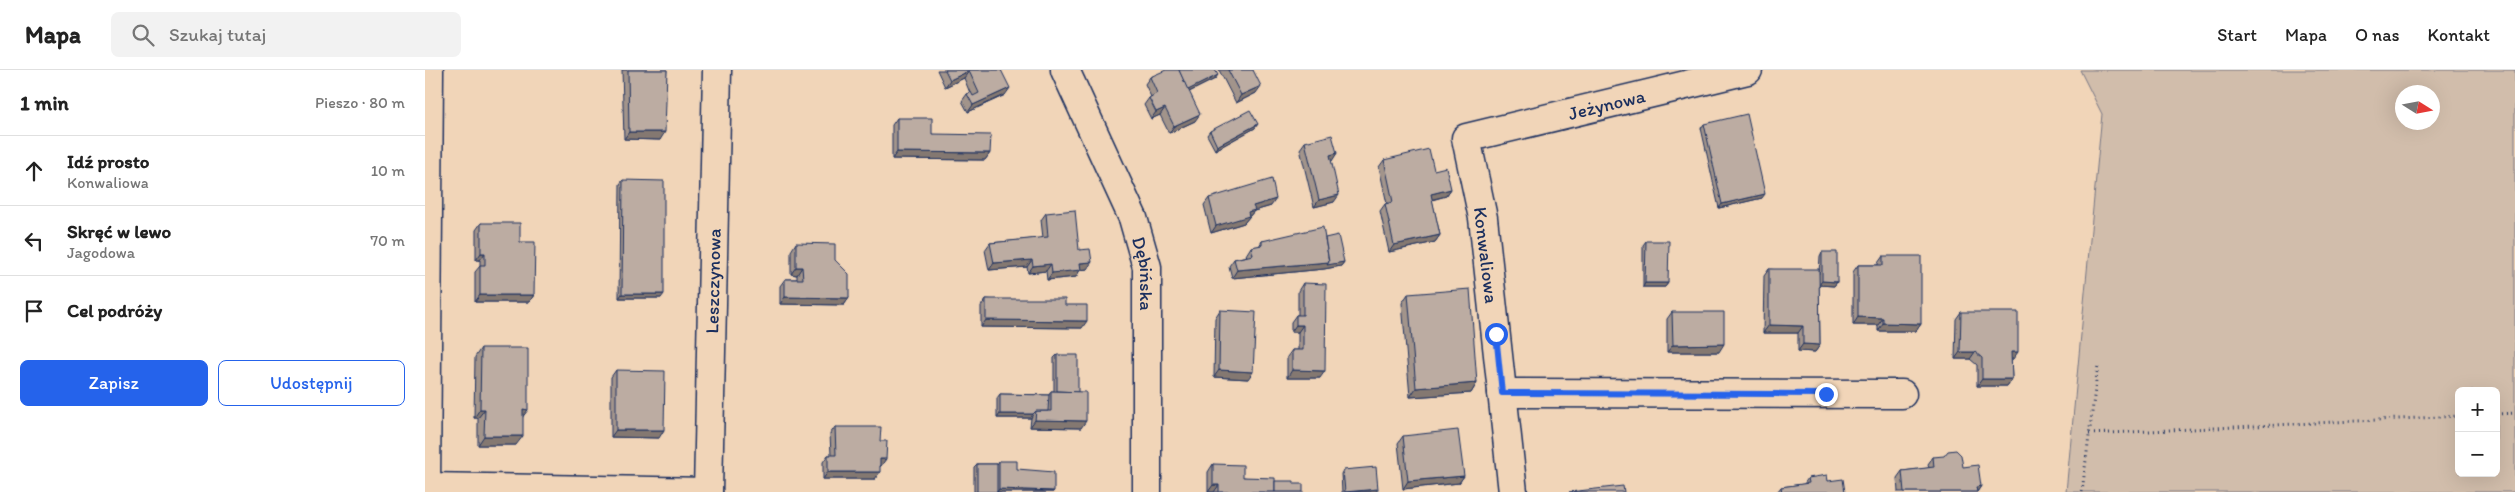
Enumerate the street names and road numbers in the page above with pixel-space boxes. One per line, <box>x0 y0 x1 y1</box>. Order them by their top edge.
street label: Jeżynowa <box>1566 84 1648 125</box>
street label: Konwaliowa <box>1469 205 1503 305</box>
street label: Leszczynowa <box>700 228 725 334</box>
street label: Dębińska <box>1127 234 1159 311</box>

